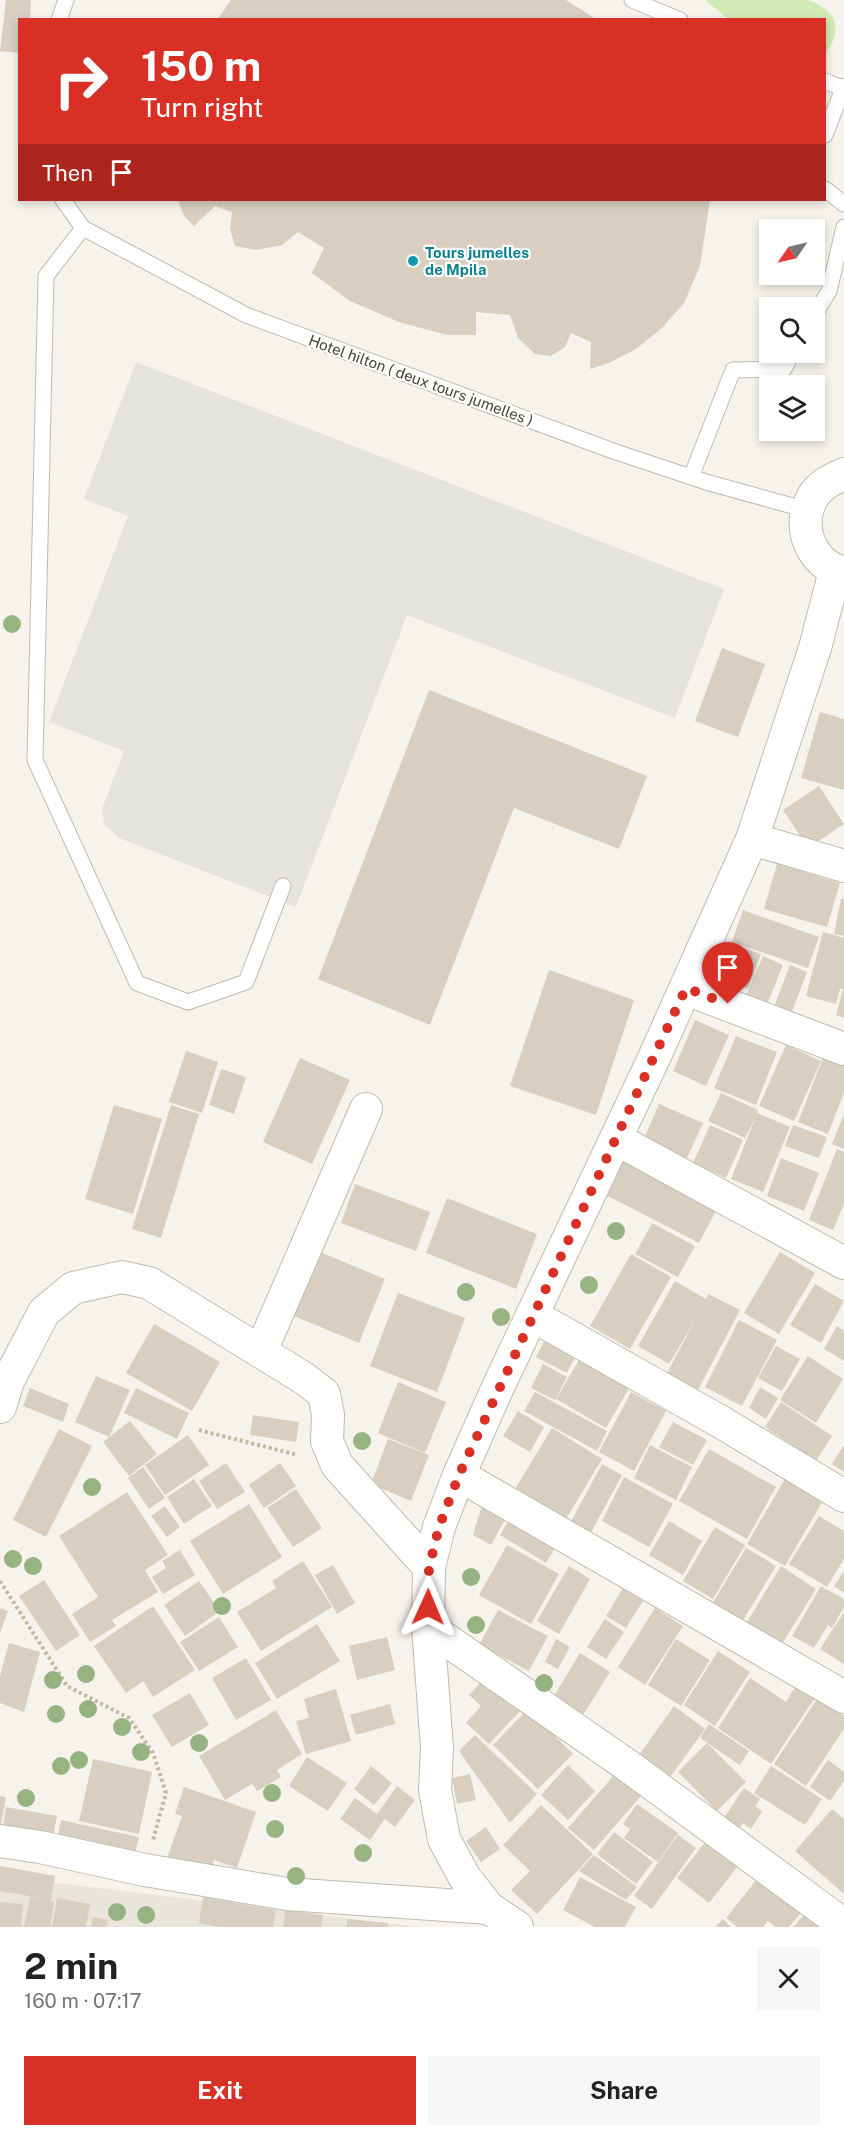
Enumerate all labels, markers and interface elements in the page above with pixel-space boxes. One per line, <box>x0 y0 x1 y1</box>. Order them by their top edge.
text: 150 m <box>141 41 261 90</box>
icon: right <box>42 42 120 120</box>
text: Turn right <box>141 91 264 123</box>
icon: arrive <box>105 156 138 189</box>
text: Then <box>42 160 93 186</box>
north arrow <box>759 219 825 285</box>
map controls <box>759 219 825 441</box>
place label: Tours jumelles de Mpila <box>425 244 529 278</box>
marker: Tours jumelles de Mpila <box>406 254 420 268</box>
button: search <box>759 297 825 363</box>
street label: Hotel hilton ( deux tours jumelles ) <box>306 331 536 429</box>
button: layers <box>759 375 825 441</box>
pin <box>702 942 753 1004</box>
icon: arrive <box>711 951 744 984</box>
position arrow <box>396 1575 460 1639</box>
text: 2 min <box>24 1945 118 1987</box>
button: close <box>757 1947 820 2010</box>
text: 160 m · 07:17 <box>24 1989 142 2013</box>
button: Exit <box>24 2056 416 2125</box>
button: Share <box>428 2056 820 2125</box>

